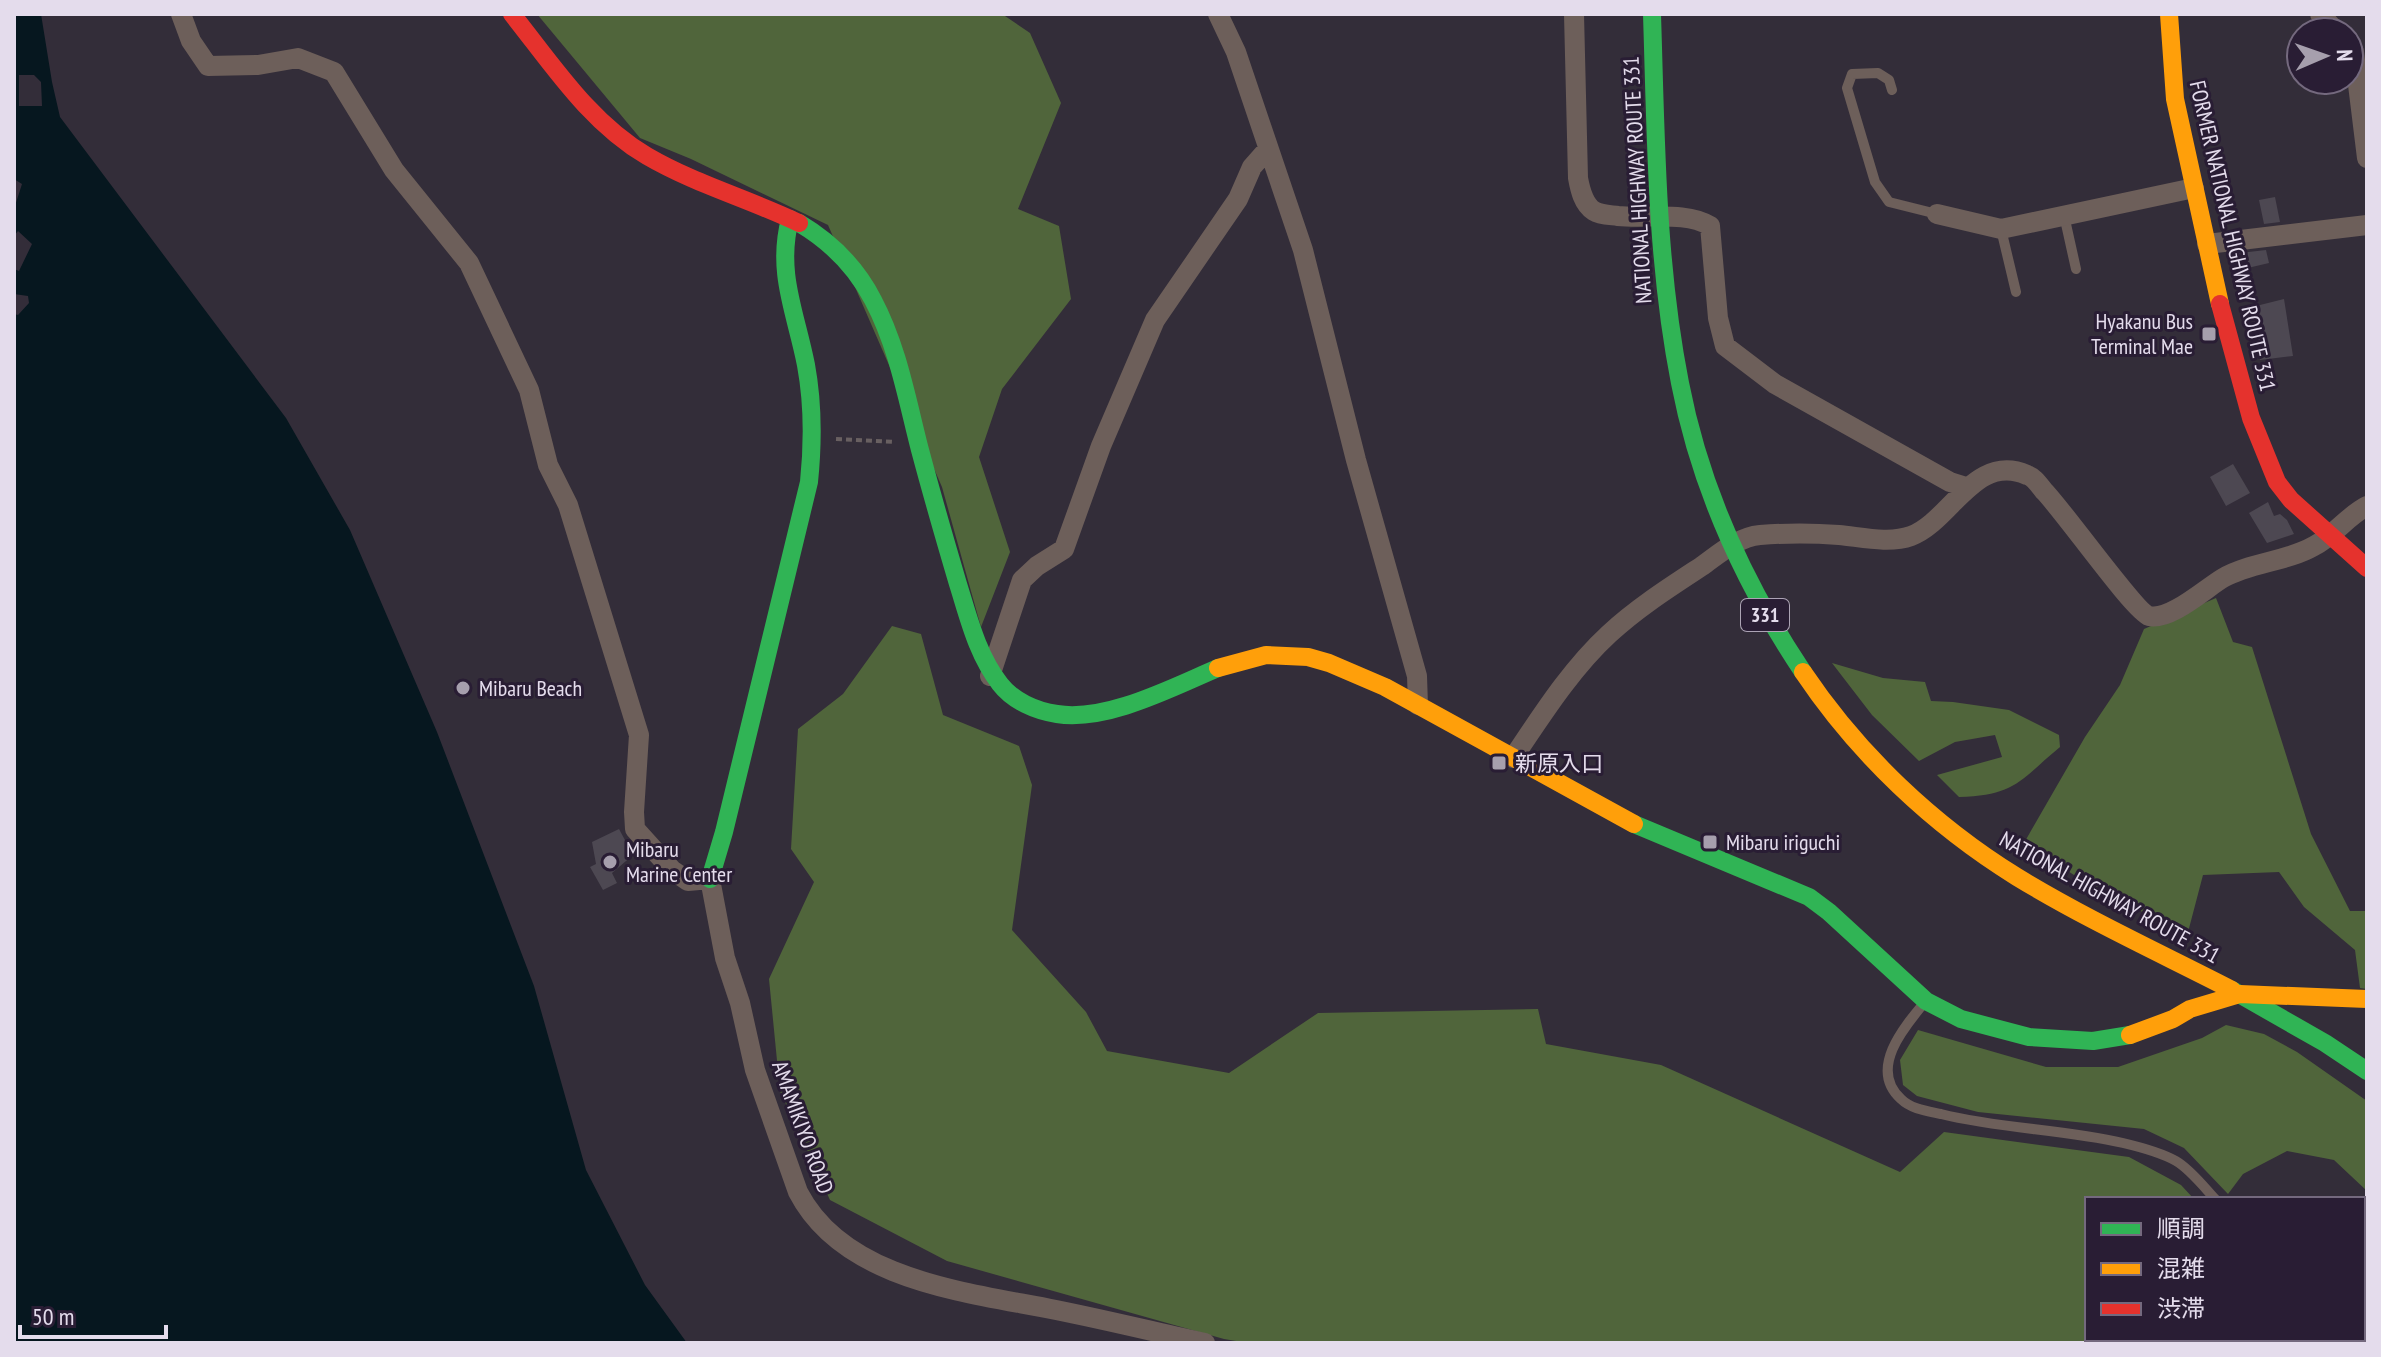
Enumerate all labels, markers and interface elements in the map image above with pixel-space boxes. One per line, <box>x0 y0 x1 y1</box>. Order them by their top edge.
north arrow <box>2285 16 2365 96</box>
text: N <box>2331 49 2359 62</box>
street label: NATIONAL HIGHWAY ROUTE 331 <box>1617 56 1657 304</box>
street label: FORMER NATIONAL HIGHWAY ROUTE 331 <box>2184 78 2282 394</box>
place label: Hyakanu Bus Terminal Mae <box>2091 307 2193 360</box>
marker: Hyakanu Bus Terminal Mae <box>2200 325 2218 343</box>
road number: 331 <box>1741 599 1789 631</box>
place label: Mibaru Beach <box>479 674 582 702</box>
marker: Mibaru Beach <box>454 679 472 697</box>
place label: 新原入口 <box>1515 749 1603 777</box>
marker: 新原入口 <box>1490 754 1508 772</box>
street label: NATIONAL HIGHWAY ROUTE 331 <box>1995 825 2225 969</box>
place label: Mibaru iriguchi <box>1726 828 1840 856</box>
marker: Mibaru iriguchi <box>1701 833 1719 851</box>
place label: Mibaru Marine Center <box>626 835 732 888</box>
marker: Mibaru Marine Center <box>601 853 619 871</box>
street label: AMAMIKIYO ROAD <box>766 1057 840 1197</box>
legend <box>2085 1197 2365 1341</box>
text: 順調 <box>2157 1213 2205 1244</box>
text: 混雑 <box>2157 1253 2205 1284</box>
scale bar <box>20 1289 166 1339</box>
text: 渋滞 <box>2157 1293 2205 1324</box>
text: 50 m <box>32 1301 74 1332</box>

